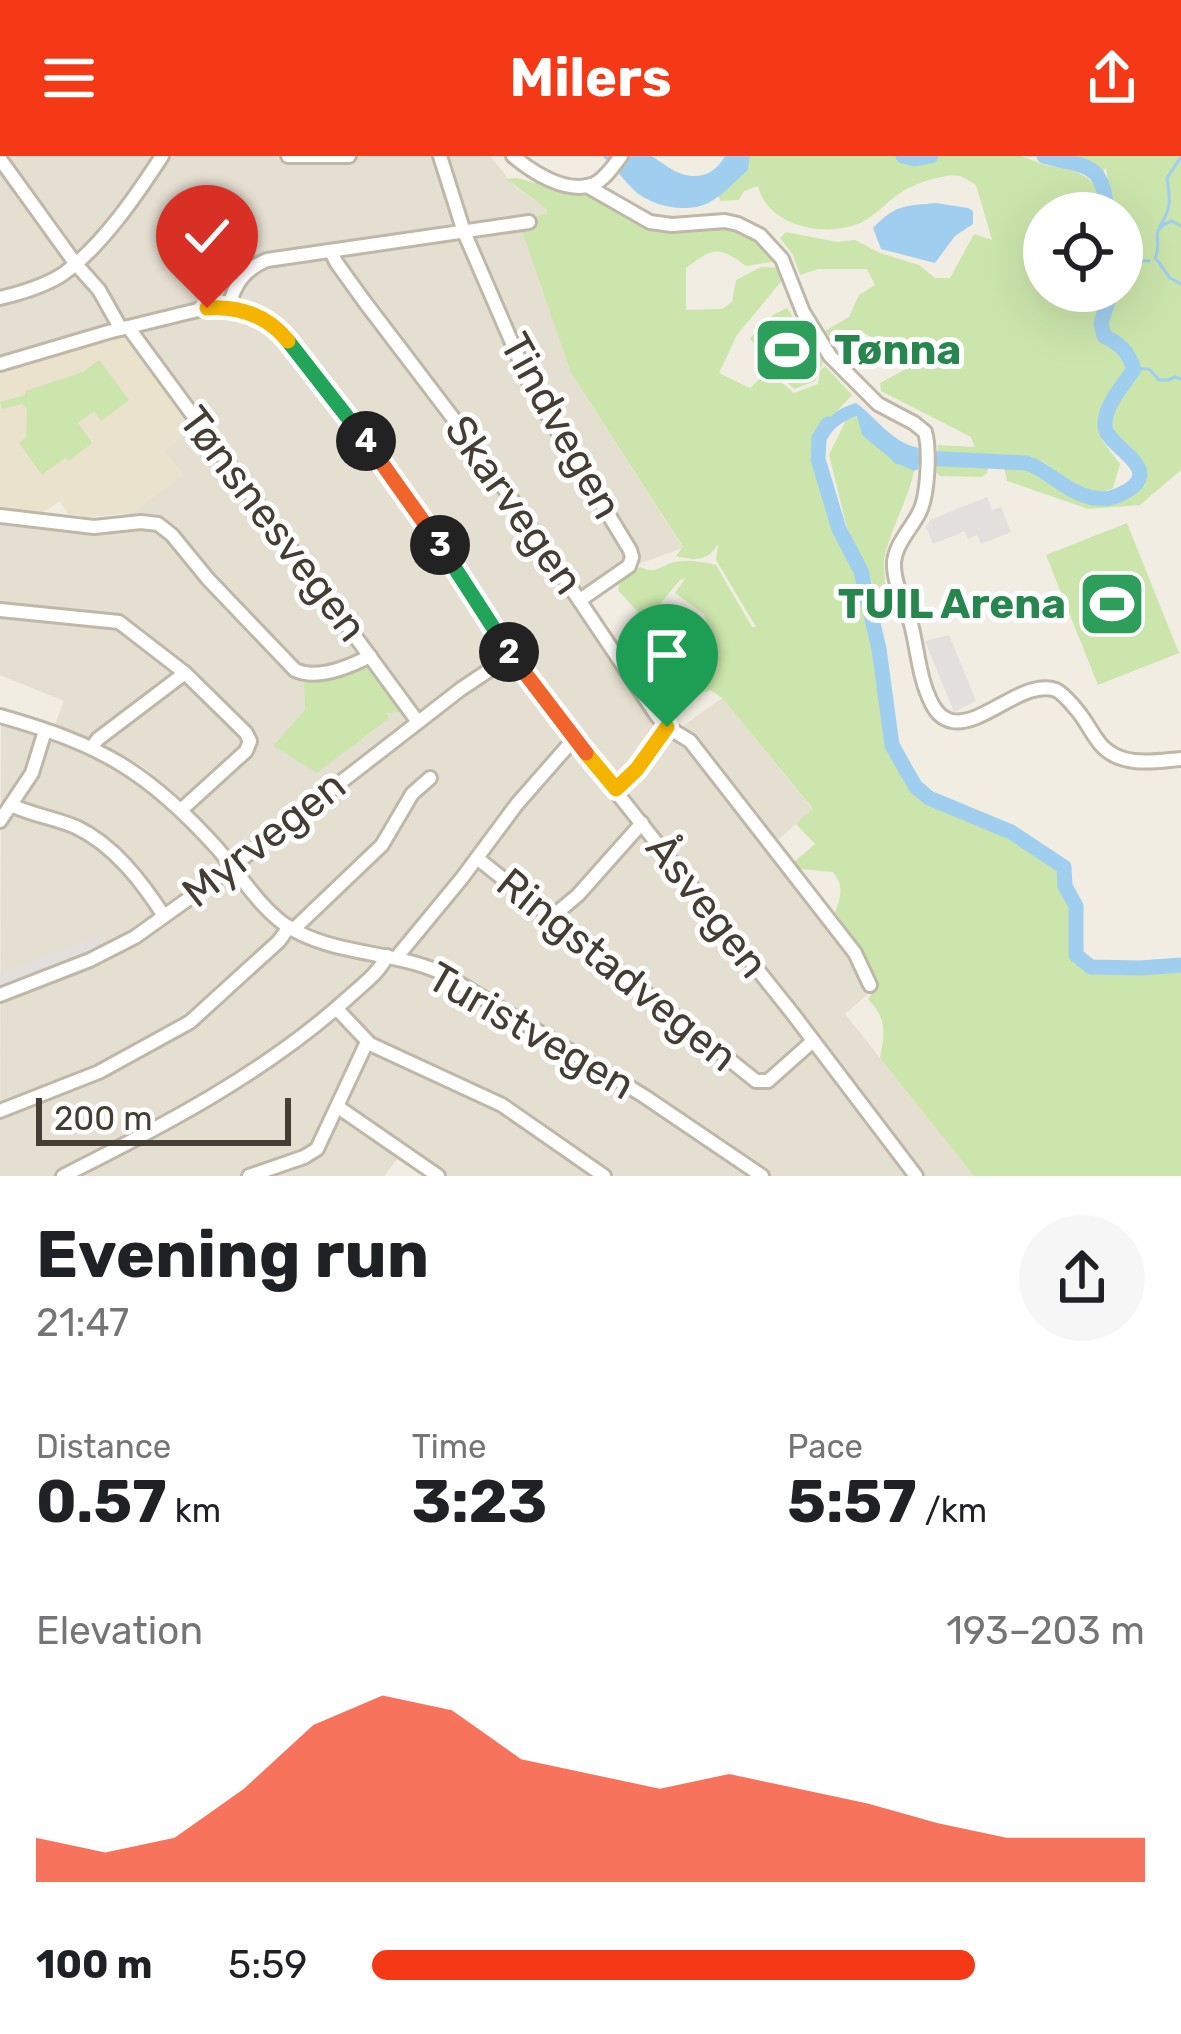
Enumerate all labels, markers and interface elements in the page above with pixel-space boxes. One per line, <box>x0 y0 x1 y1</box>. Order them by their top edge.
icon: menu <box>36 45 102 111</box>
icon: share <box>1079 45 1145 111</box>
text: Milers <box>509 46 672 110</box>
pin <box>156 185 258 308</box>
map controls <box>1023 192 1143 312</box>
button: locate <box>1023 192 1143 312</box>
icon: check <box>174 203 240 269</box>
sports icon: Tønna <box>752 315 822 385</box>
street label: Tindvegen <box>489 324 633 528</box>
place label: Tønna <box>834 325 961 375</box>
street label: Tønsnesvegen <box>168 397 378 651</box>
street label: Skarvegen <box>434 406 594 604</box>
pin: 4 <box>336 411 396 471</box>
text: 4 <box>355 421 377 460</box>
pin: 3 <box>410 515 470 575</box>
text: 3 <box>429 525 451 564</box>
sports icon: TUIL Arena <box>1077 569 1147 639</box>
place label: TUIL Arena <box>838 579 1066 629</box>
pin <box>616 604 718 727</box>
pin: 2 <box>479 622 539 682</box>
icon: arrive <box>634 622 700 688</box>
text: 2 <box>498 632 520 671</box>
street label: Myrvegen <box>173 760 355 918</box>
street label: Åsvegen <box>635 824 779 988</box>
street label: Ringstadvegen <box>487 858 747 1082</box>
street label: Turistvegen <box>419 952 643 1110</box>
scale bar <box>36 1092 291 1145</box>
text: 200 m <box>54 1099 153 1138</box>
text: Evening run <box>36 1215 429 1294</box>
button: share <box>1019 1215 1145 1341</box>
text: 21:47 <box>36 1300 129 1346</box>
text: Distance <box>36 1427 171 1466</box>
text: Time <box>412 1427 486 1466</box>
text: Pace <box>787 1427 863 1466</box>
text: 0.57 <box>36 1466 167 1537</box>
text: 3:23 <box>412 1466 547 1537</box>
text: 5:57 <box>787 1466 917 1537</box>
text: km <box>167 1491 221 1530</box>
text: /km <box>917 1491 987 1530</box>
text: Elevation <box>36 1608 203 1654</box>
text: 193–203 m <box>946 1608 1145 1654</box>
text: 100 m <box>36 1942 152 1988</box>
text: 5:59 <box>228 1942 307 1988</box>

